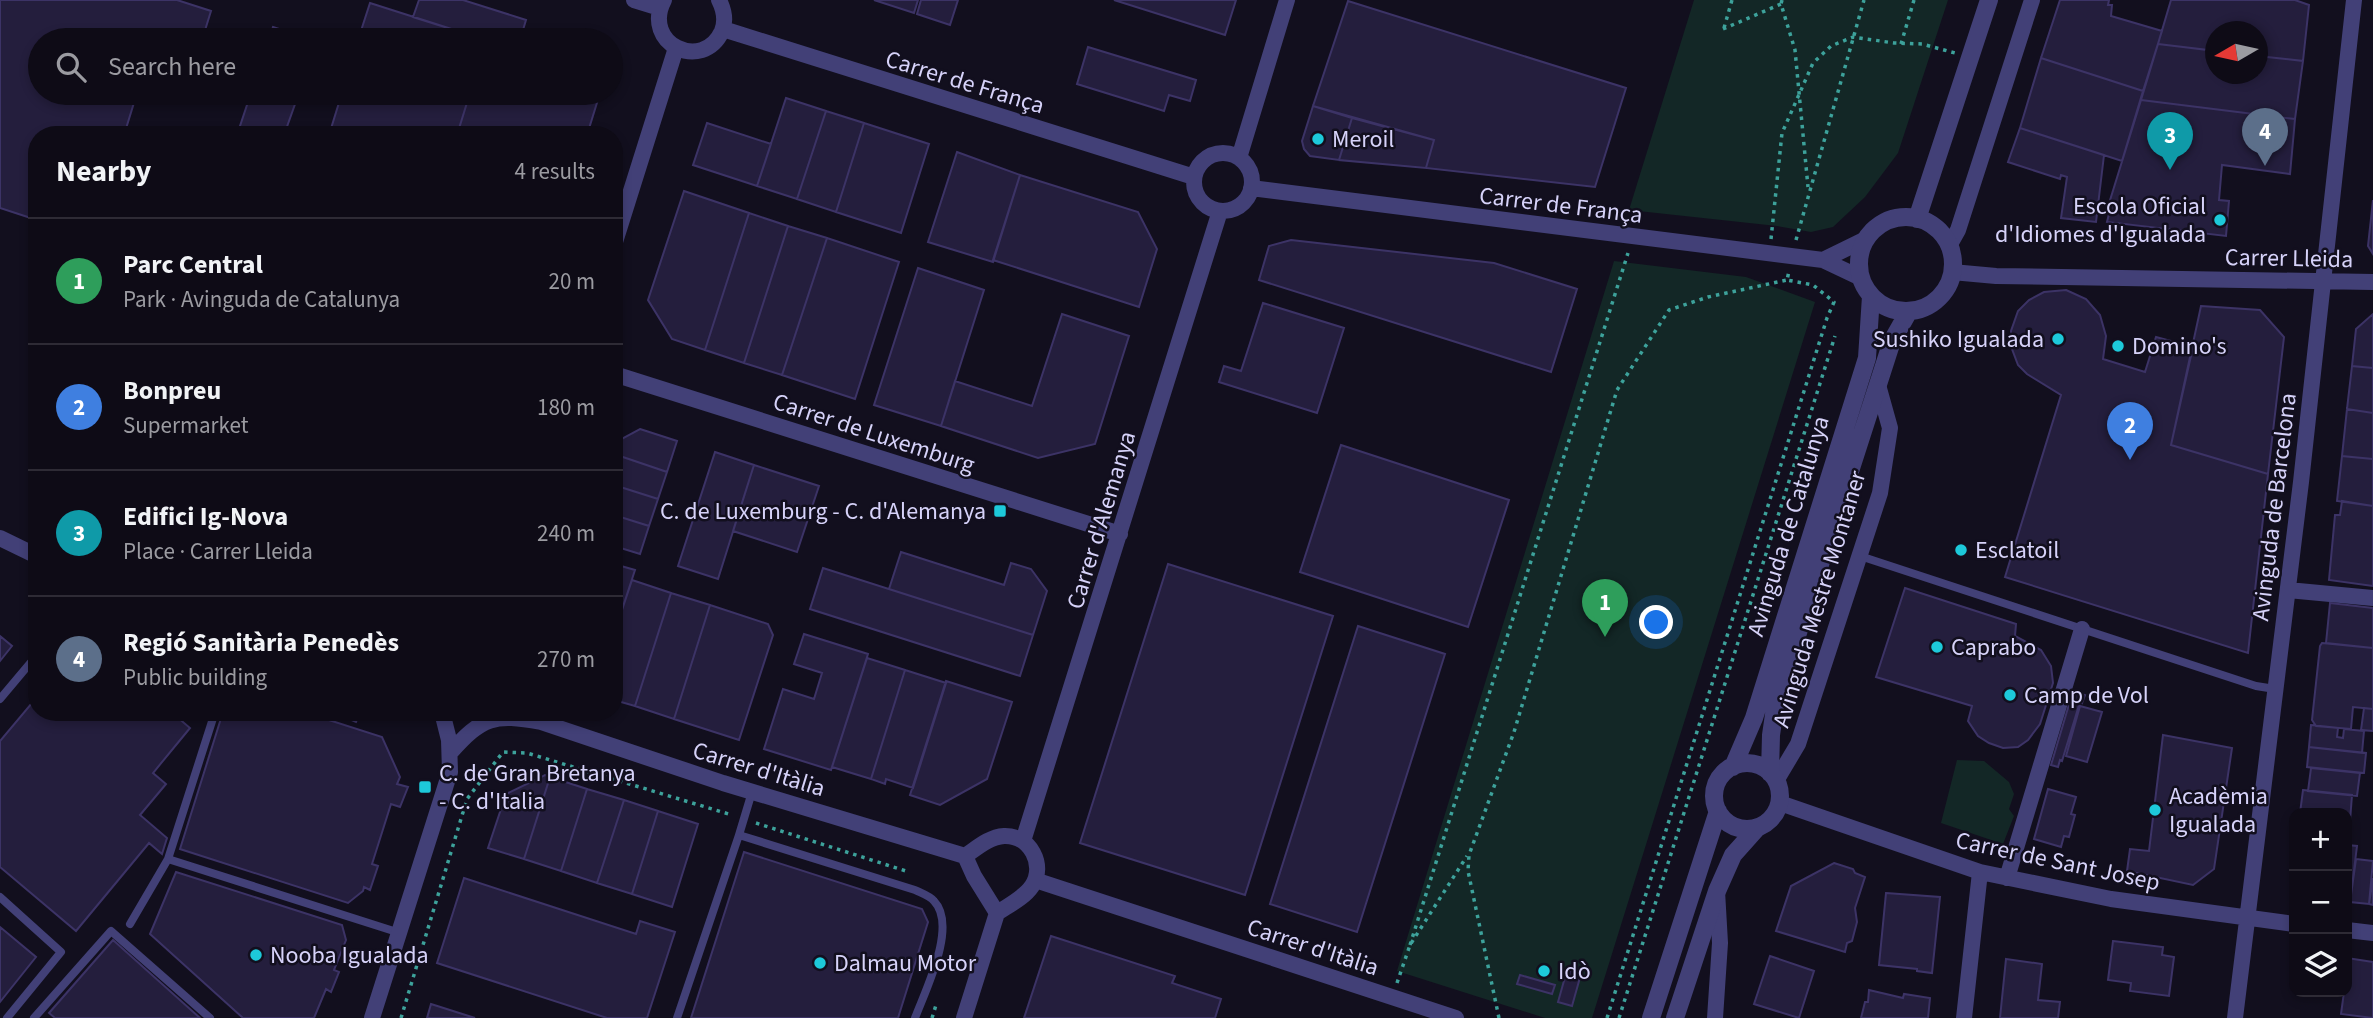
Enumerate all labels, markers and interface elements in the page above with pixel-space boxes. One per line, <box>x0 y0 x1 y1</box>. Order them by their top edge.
north arrow <box>2205 21 2268 84</box>
search box <box>28 28 623 105</box>
street label: Carrer de França <box>881 42 1049 123</box>
icon: search <box>52 48 90 86</box>
text: Search here <box>108 48 236 85</box>
pin: 4 <box>2242 108 2288 166</box>
pin: 3 <box>2147 112 2193 170</box>
place label: Meroil <box>1332 122 1394 157</box>
marker: Meroil <box>1310 131 1326 147</box>
text: Nearby <box>56 150 151 193</box>
text: 4 results <box>515 155 595 188</box>
street label: Carrer de França <box>1477 178 1645 233</box>
place label: Escola Oficial d'Idiomes d'Igualada <box>1995 189 2206 252</box>
marker: Escola Oficial d'Idiomes d'Igualada <box>2212 212 2228 228</box>
street label: Carrer Lleida <box>2225 240 2353 277</box>
text: Parc Central <box>123 246 263 283</box>
text: 1 <box>73 265 85 298</box>
text: 20 m <box>548 265 595 298</box>
text: Park · Avinguda de Catalunya <box>123 283 400 316</box>
place label: Sushiko Igualada <box>1873 322 2044 357</box>
place label: Domino's <box>2132 329 2227 364</box>
marker: Sushiko Igualada <box>2050 331 2066 347</box>
marker: Domino's <box>2110 338 2126 354</box>
text: Bonpreu <box>123 372 221 409</box>
street label: Carrer de Luxemburg <box>768 384 979 483</box>
text: 2 <box>73 391 85 424</box>
text: 180 m <box>537 391 595 424</box>
street label: Avinguda de Barcelona <box>2243 391 2306 623</box>
pin: 2 <box>2107 402 2153 460</box>
text: Supermarket <box>123 409 249 442</box>
street label: Avinguda de Catalunya <box>1738 412 1839 641</box>
street label: Carrer d'Alemanya <box>1058 427 1145 613</box>
street label: Avinguda Mestre Montaner <box>1764 466 1875 732</box>
place label: C. de Luxemburg - C. d'Alemanya <box>660 494 986 529</box>
text: Edifici Ig-Nova <box>123 498 288 535</box>
marker: C. de Luxemburg - C. d'Alemanya <box>992 503 1008 519</box>
text: 3 <box>73 517 85 550</box>
text: 240 m <box>537 517 595 550</box>
place label: Esclatoil <box>1975 533 2059 568</box>
text: Place · Carrer Lleida <box>123 535 313 568</box>
marker: Esclatoil <box>1953 542 1969 558</box>
pin: 1 <box>1582 579 1628 637</box>
your location <box>1639 605 1673 639</box>
text: Regió Sanitària Penedès <box>123 624 399 661</box>
place label: Caprabo <box>1951 630 2036 665</box>
marker: Caprabo <box>1929 639 1945 655</box>
text: 4 <box>73 643 85 676</box>
text: 270 m <box>537 643 595 676</box>
text: Public building <box>123 661 267 694</box>
place label: Camp de Vol <box>2024 678 2149 713</box>
marker: Camp de Vol <box>2002 687 2018 703</box>
street label: Carrer d'Itàlia <box>688 733 829 806</box>
place label: C. de Gran Bretanya - C. d'Italia <box>439 756 636 819</box>
marker: C. de Gran Bretanya - C. d'Italia <box>417 779 433 795</box>
place label: Acadèmia Igualada <box>2169 779 2268 842</box>
marker: Acadèmia Igualada <box>2147 802 2163 818</box>
map controls <box>2289 808 2352 997</box>
button: + <box>2289 808 2352 871</box>
street label: Carrer de Sant Josep <box>1953 823 2163 900</box>
button: − <box>2289 871 2352 934</box>
street label: Carrer d'Itàlia <box>1242 910 1383 985</box>
button: layers <box>2289 934 2352 997</box>
place label: Nooba Igualada <box>270 938 429 973</box>
place label: Dalmau Motor <box>834 946 977 981</box>
marker: Nooba Igualada <box>248 947 264 963</box>
place label: Idò <box>1558 954 1591 989</box>
marker: Dalmau Motor <box>812 955 828 971</box>
marker: Idò <box>1536 963 1552 979</box>

